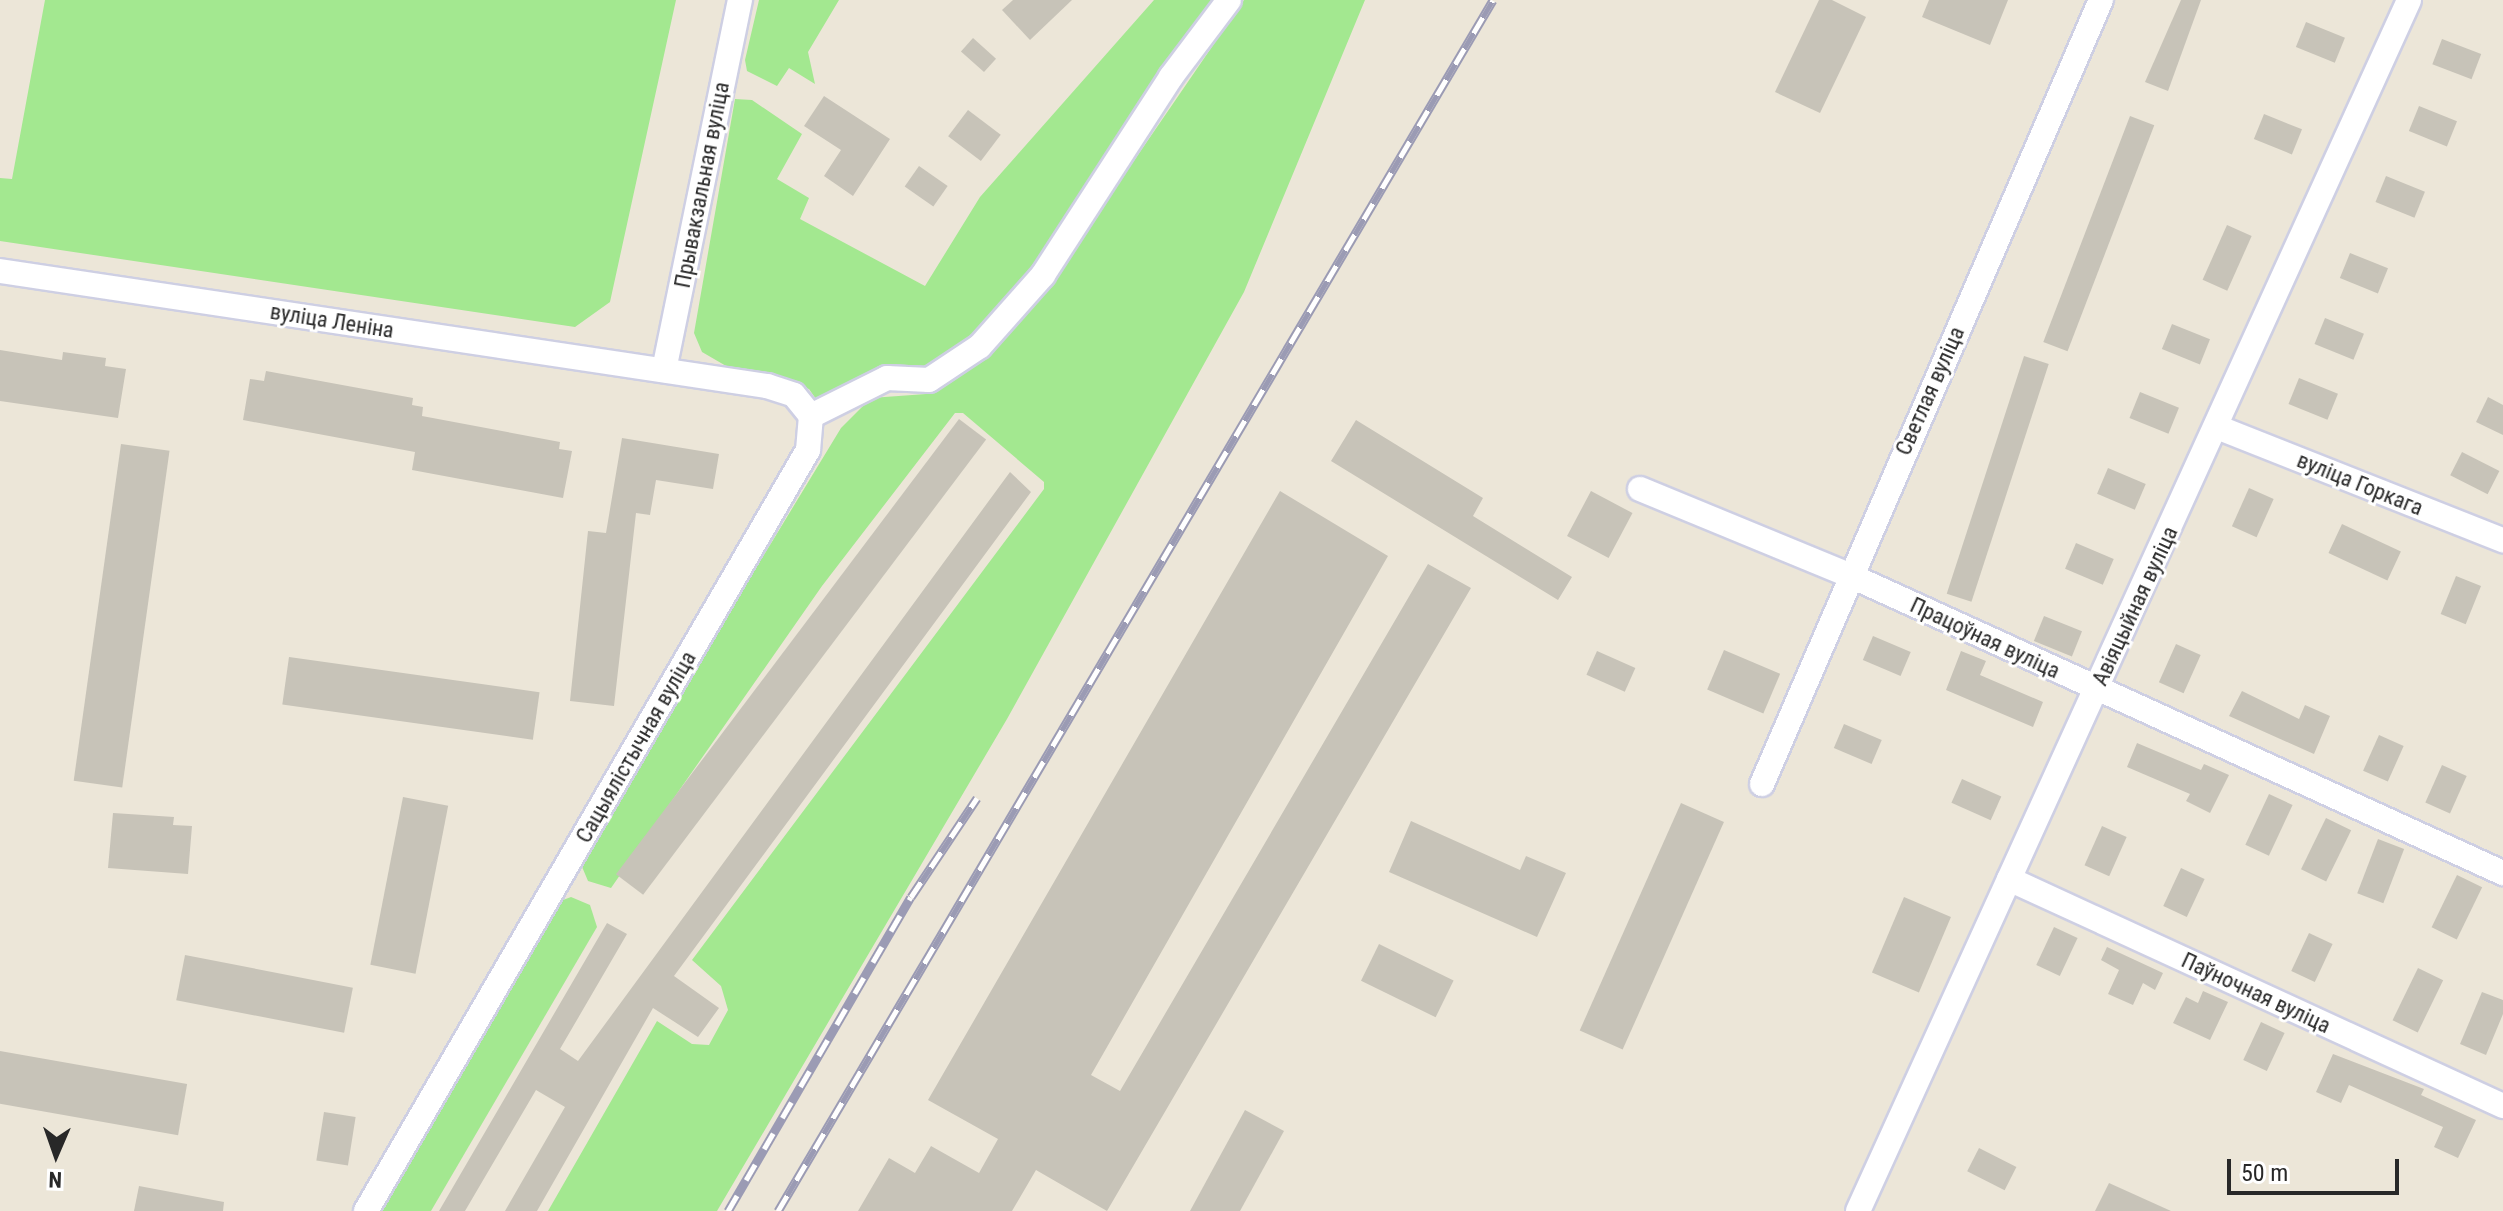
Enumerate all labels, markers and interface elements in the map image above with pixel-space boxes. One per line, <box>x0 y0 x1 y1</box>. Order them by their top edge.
street label: Прывакзальная вуліца <box>669 80 735 290</box>
street label: вуліца Леніна <box>268 298 396 344</box>
street label: Светлая вуліца <box>1890 323 1970 459</box>
street label: вуліца Горкага <box>2293 447 2427 521</box>
street label: Авіяцыйная вуліца <box>2087 522 2183 690</box>
street label: Працоўная вуліца <box>1906 592 2064 684</box>
street label: Сацыялістычная вуліца <box>570 646 702 848</box>
street label: Паўночная вуліца <box>2177 947 2335 1039</box>
north arrow <box>16 1115 96 1195</box>
scale bar <box>2231 1143 2403 1193</box>
text: 50 m <box>2241 1159 2288 1187</box>
text: N <box>48 1167 62 1192</box>

